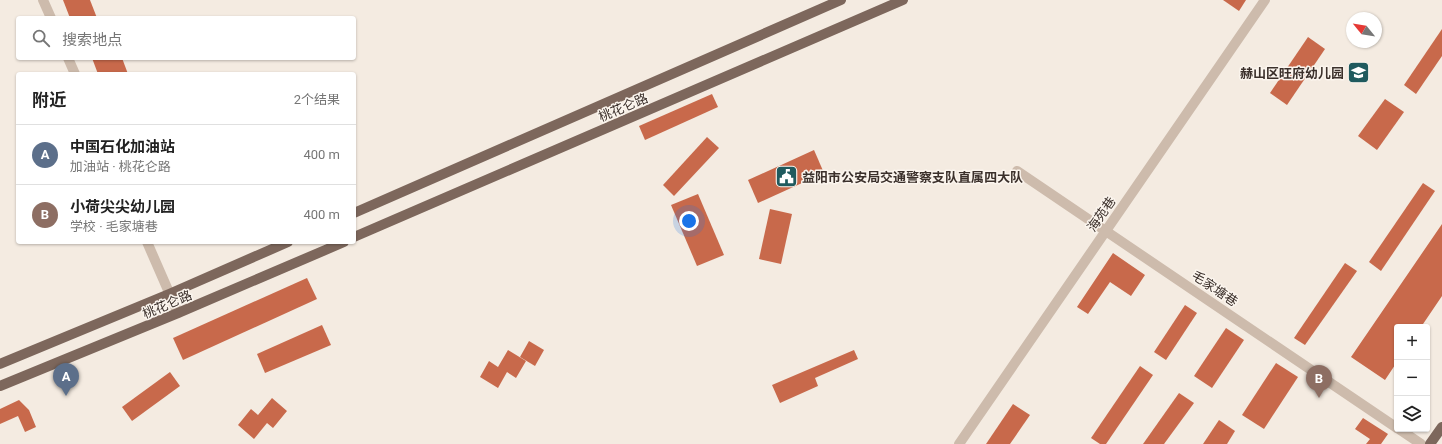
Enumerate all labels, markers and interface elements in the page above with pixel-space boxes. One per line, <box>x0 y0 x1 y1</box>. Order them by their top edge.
north arrow <box>1346 12 1382 48</box>
search box <box>16 16 356 60</box>
icon: search <box>30 27 52 49</box>
text: 搜索地点 <box>62 31 122 49</box>
school or university icon: 赫山区旺府幼儿园 <box>1346 60 1372 86</box>
place label: 赫山区旺府幼儿园 <box>1240 66 1344 81</box>
text: 附近 <box>32 90 66 110</box>
street label: 桃花仑路 <box>596 90 650 125</box>
text: 2个结果 <box>294 92 340 107</box>
text: 中国石化加油站 <box>70 138 175 156</box>
text: A <box>41 147 49 162</box>
text: 400 m <box>303 147 340 162</box>
text: 加油站 · 桃花仑路 <box>70 159 171 174</box>
public building icon: 益阳市公安局交通警察支队直属四大队 <box>773 164 799 190</box>
place label: 益阳市公安局交通警察支队直属四大队 <box>802 170 1023 185</box>
street label: 海苑巷 <box>1084 194 1119 235</box>
text: 小荷尖尖幼儿园 <box>70 198 175 216</box>
text: B <box>41 207 49 222</box>
text: 400 m <box>303 207 340 222</box>
your location <box>679 211 699 231</box>
text: 学校 · 毛家塘巷 <box>70 219 158 234</box>
street label: 毛家塘巷 <box>1189 268 1240 309</box>
street label: 桃花仑路 <box>140 287 194 322</box>
map controls <box>1394 324 1430 432</box>
button: + <box>1394 324 1430 360</box>
button: − <box>1394 360 1430 396</box>
pin: A <box>53 363 79 396</box>
pin: B <box>1306 365 1332 398</box>
button: layers <box>1394 396 1430 432</box>

